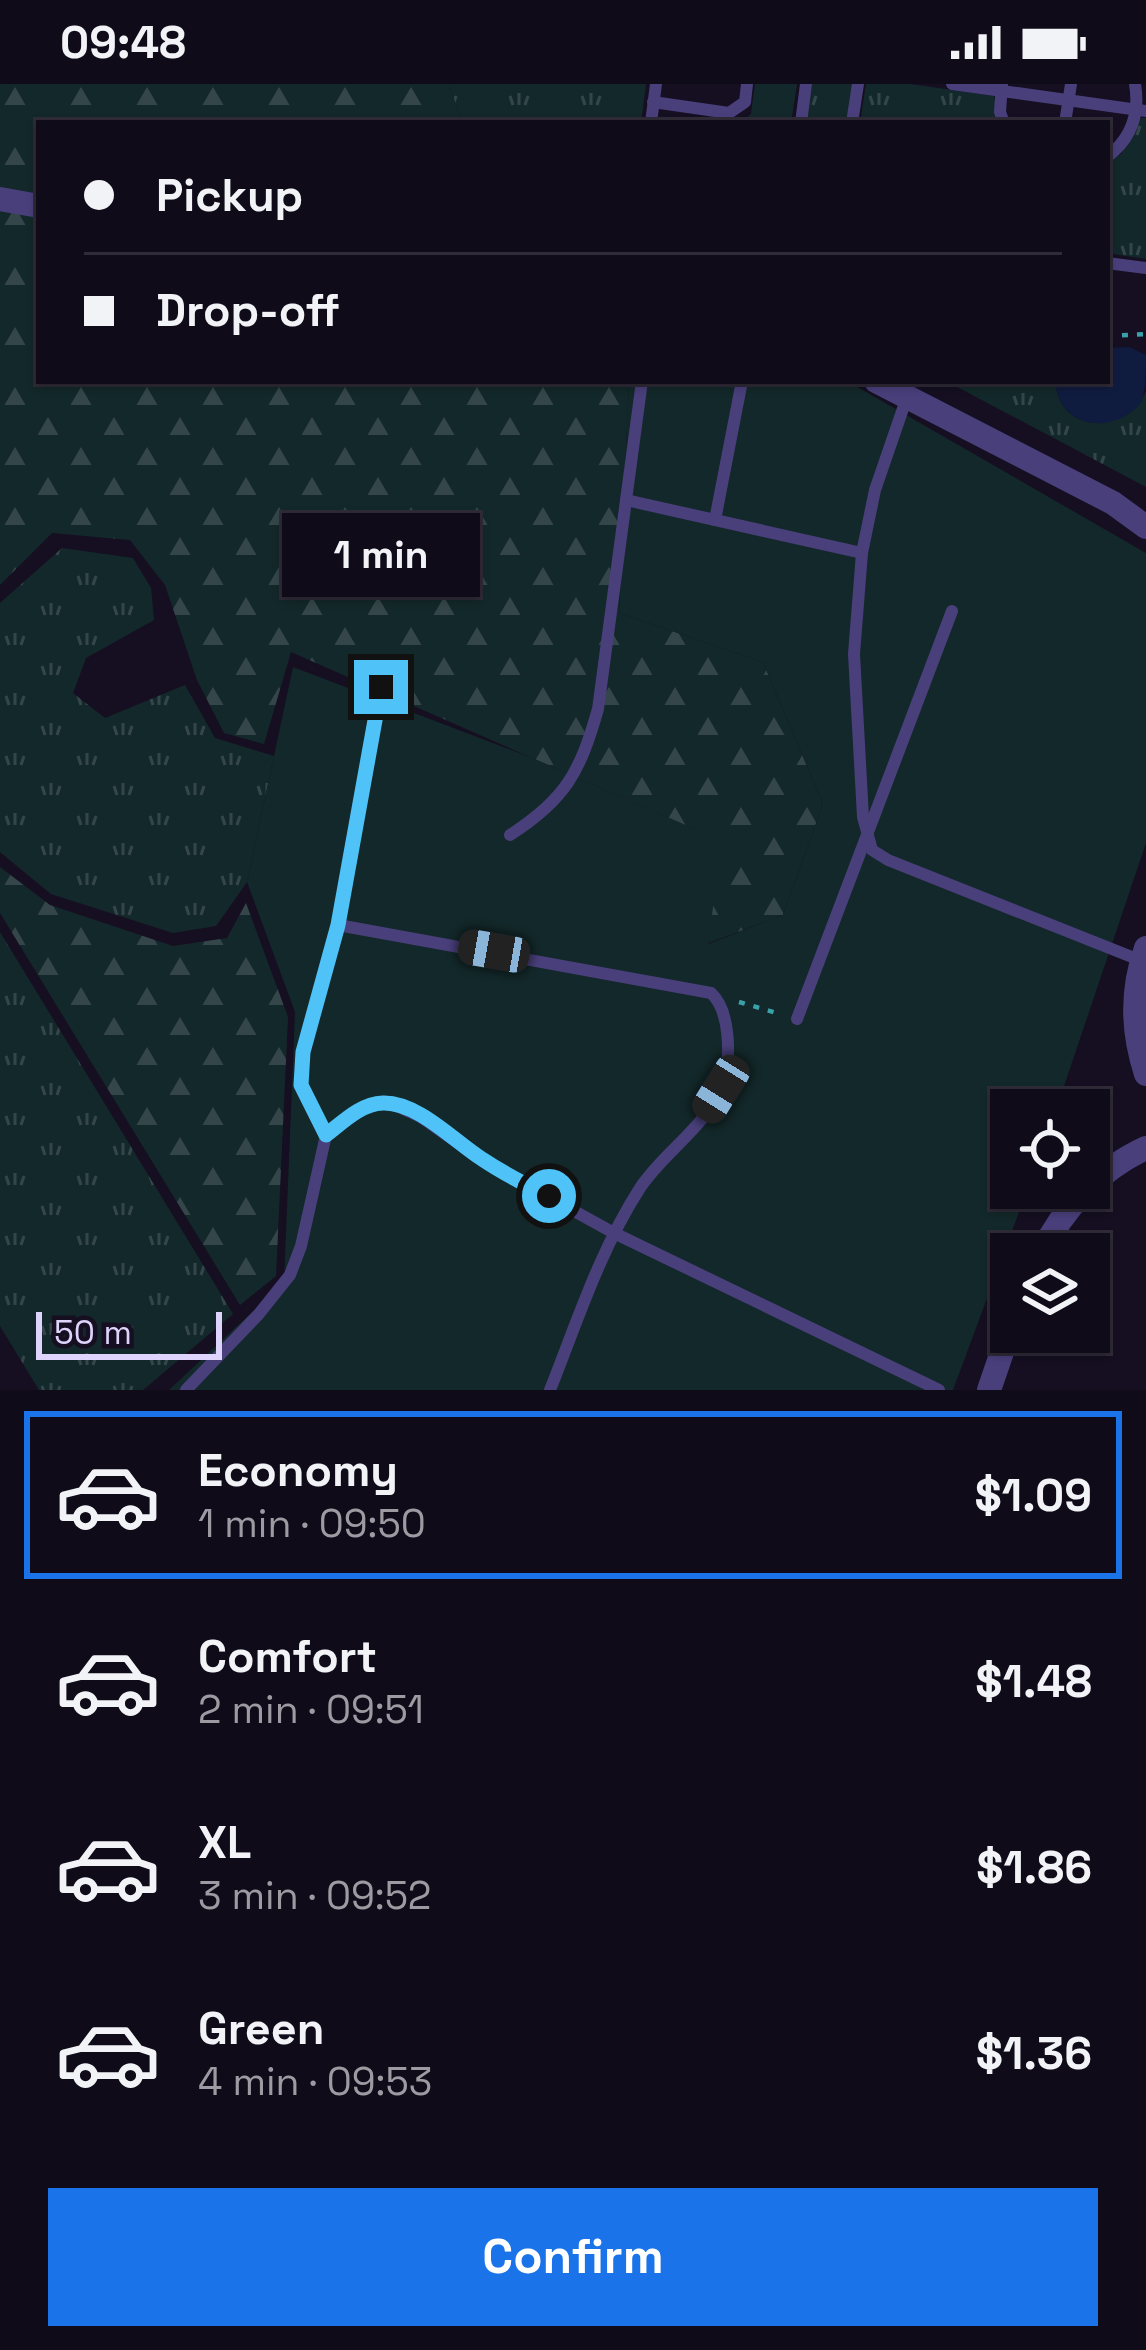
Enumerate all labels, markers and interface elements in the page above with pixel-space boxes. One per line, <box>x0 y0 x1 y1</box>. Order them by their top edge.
text: 09:48 <box>60 14 186 71</box>
text: Pickup <box>156 167 303 224</box>
text: Drop-off <box>156 282 340 339</box>
callout: 1 min <box>282 513 480 597</box>
text: 1 min <box>333 530 429 579</box>
route end <box>354 660 408 714</box>
car <box>455 927 533 975</box>
car <box>687 1049 755 1129</box>
map controls <box>990 1089 1110 1353</box>
button: locate <box>990 1089 1110 1209</box>
route start <box>522 1169 576 1223</box>
button: layers <box>990 1233 1110 1353</box>
scale bar <box>36 1306 222 1359</box>
text: 50 m <box>54 1312 132 1354</box>
icon: car <box>54 1441 162 1549</box>
text: Economy <box>198 1442 398 1499</box>
text: $1.09 <box>975 1467 1092 1524</box>
text: 1 min · 09:50 <box>198 1499 426 1548</box>
icon: car <box>54 1627 162 1735</box>
text: Comfort <box>198 1628 377 1685</box>
text: $1.48 <box>975 1653 1092 1710</box>
text: 2 min · 09:51 <box>198 1685 424 1734</box>
icon: car <box>54 1813 162 1921</box>
text: XL <box>198 1814 251 1871</box>
text: $1.86 <box>976 1839 1092 1896</box>
text: 3 min · 09:52 <box>198 1871 431 1920</box>
icon: car <box>54 1999 162 2107</box>
text: Green <box>198 2000 324 2057</box>
text: $1.36 <box>976 2025 1092 2082</box>
text: 4 min · 09:53 <box>198 2057 432 2106</box>
button: Confirm <box>48 2188 1098 2326</box>

